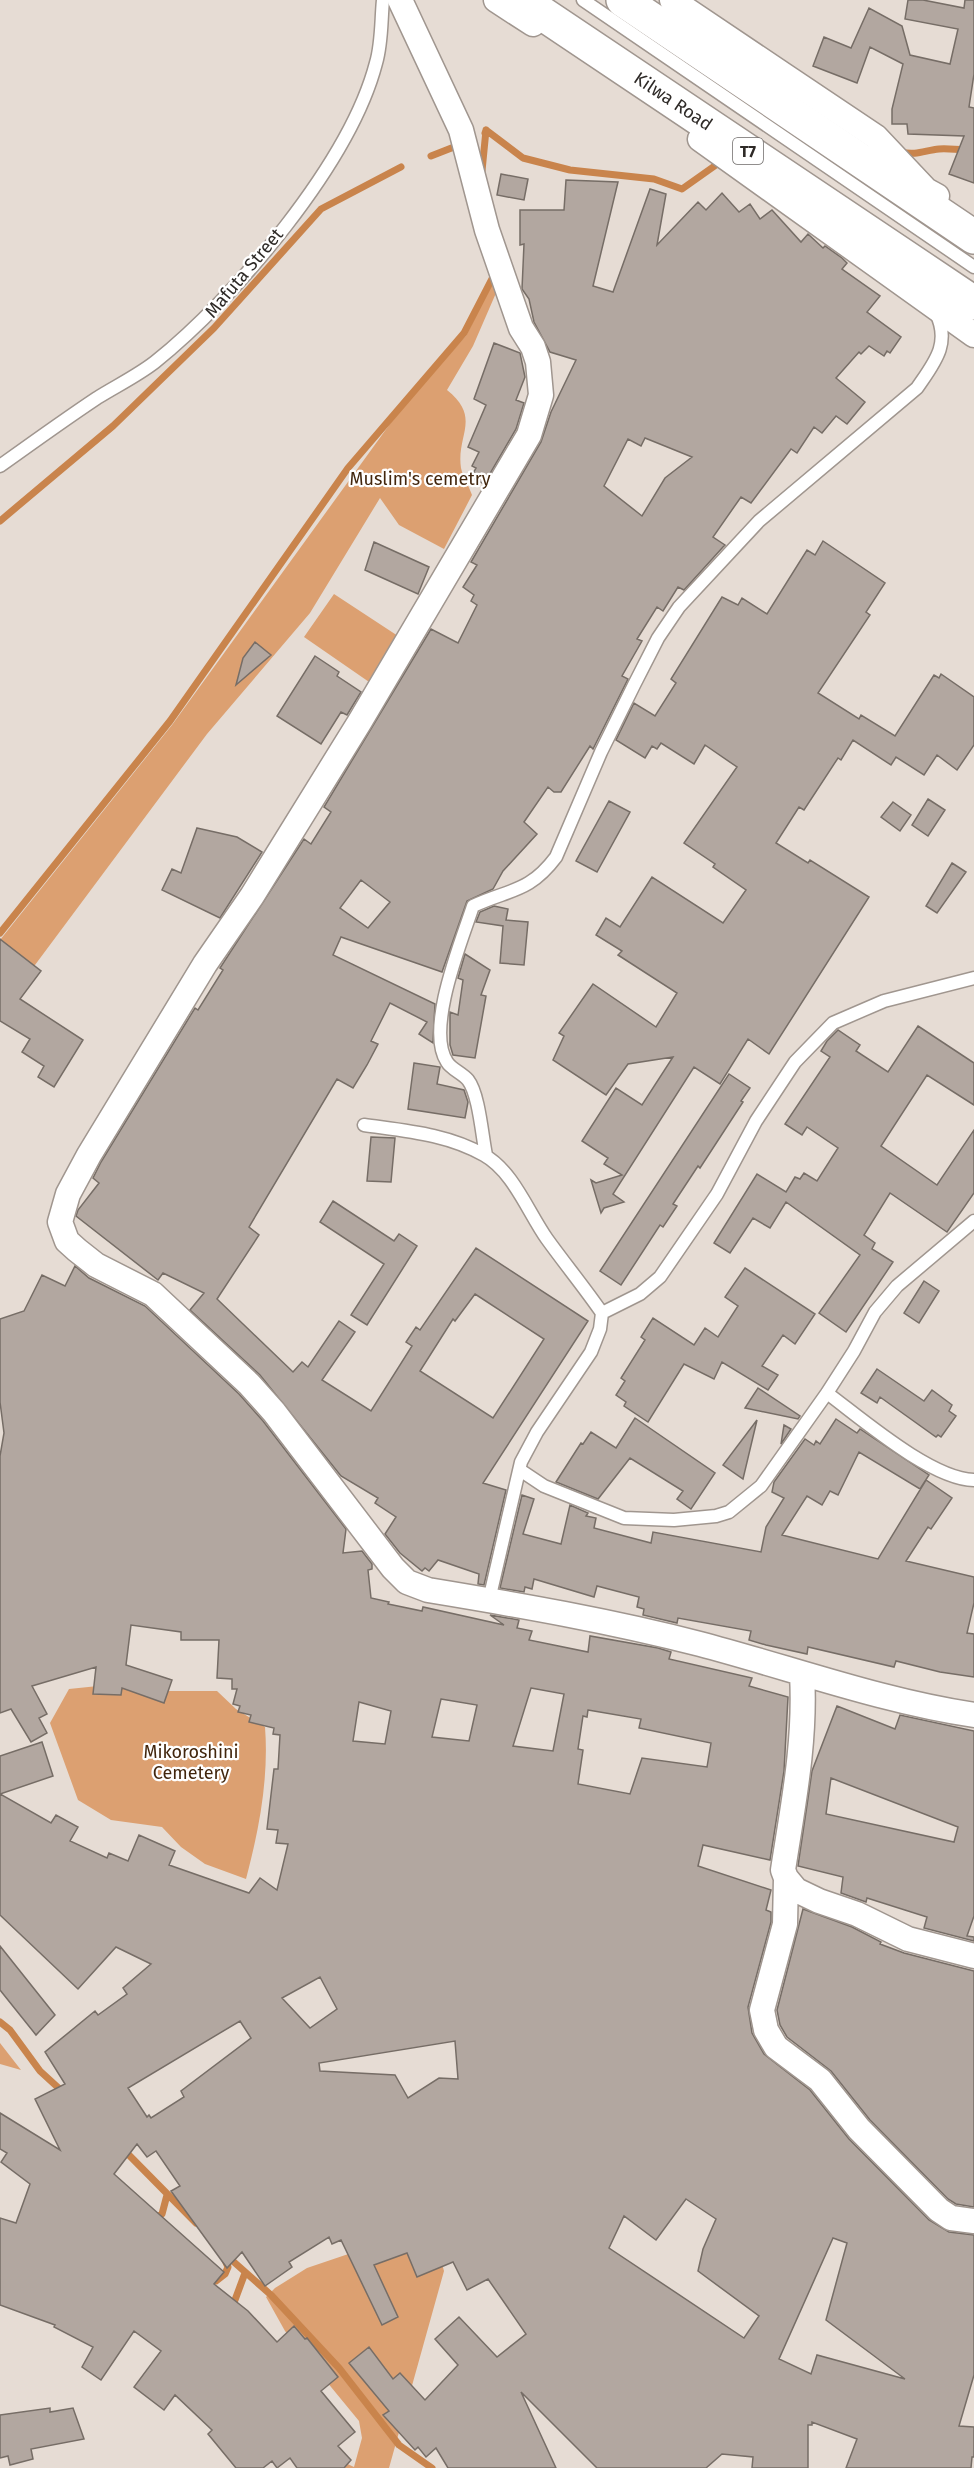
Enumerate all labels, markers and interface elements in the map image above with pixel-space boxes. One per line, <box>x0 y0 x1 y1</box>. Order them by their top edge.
street label: Kilwa Road <box>630 67 717 135</box>
road number: T7 <box>733 138 763 164</box>
street label: Mafuta Street <box>200 223 288 322</box>
park label: Muslim's cemetry <box>349 468 491 490</box>
park label: Mikoroshini Cemetery <box>143 1741 239 1784</box>

